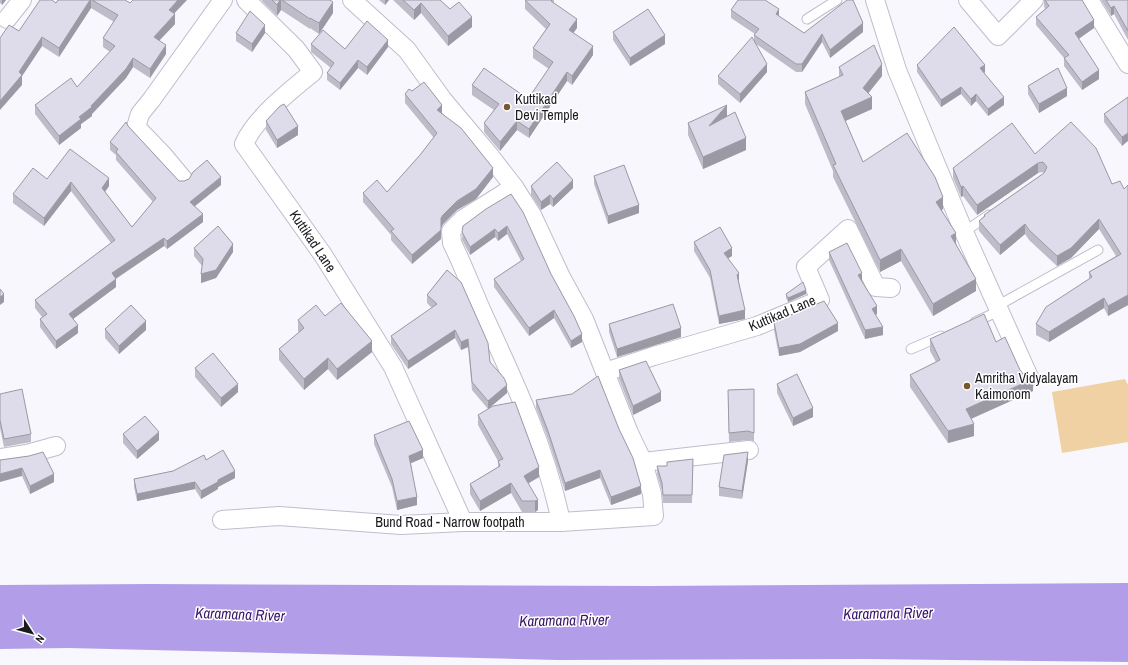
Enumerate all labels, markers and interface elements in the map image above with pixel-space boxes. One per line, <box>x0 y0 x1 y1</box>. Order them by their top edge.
place label: Kuttikad Devi Temple <box>515 90 579 124</box>
marker: Kuttikad Devi Temple <box>502 102 512 112</box>
street label: Kuttikad Lane <box>286 207 340 275</box>
street label: Kuttikad Lane <box>746 291 818 335</box>
place label: Amritha Vidyalayam Kaimonom <box>974 369 1078 403</box>
marker: Amritha Vidyalayam Kaimonom <box>962 381 972 391</box>
street label: Bund Road - Narrow footpath <box>375 513 525 531</box>
water label: Karamana River <box>195 602 286 626</box>
water label: Karamana River <box>843 602 934 624</box>
water label: Karamana River <box>519 609 610 631</box>
north arrow <box>12 613 52 653</box>
text: N <box>33 632 48 646</box>

